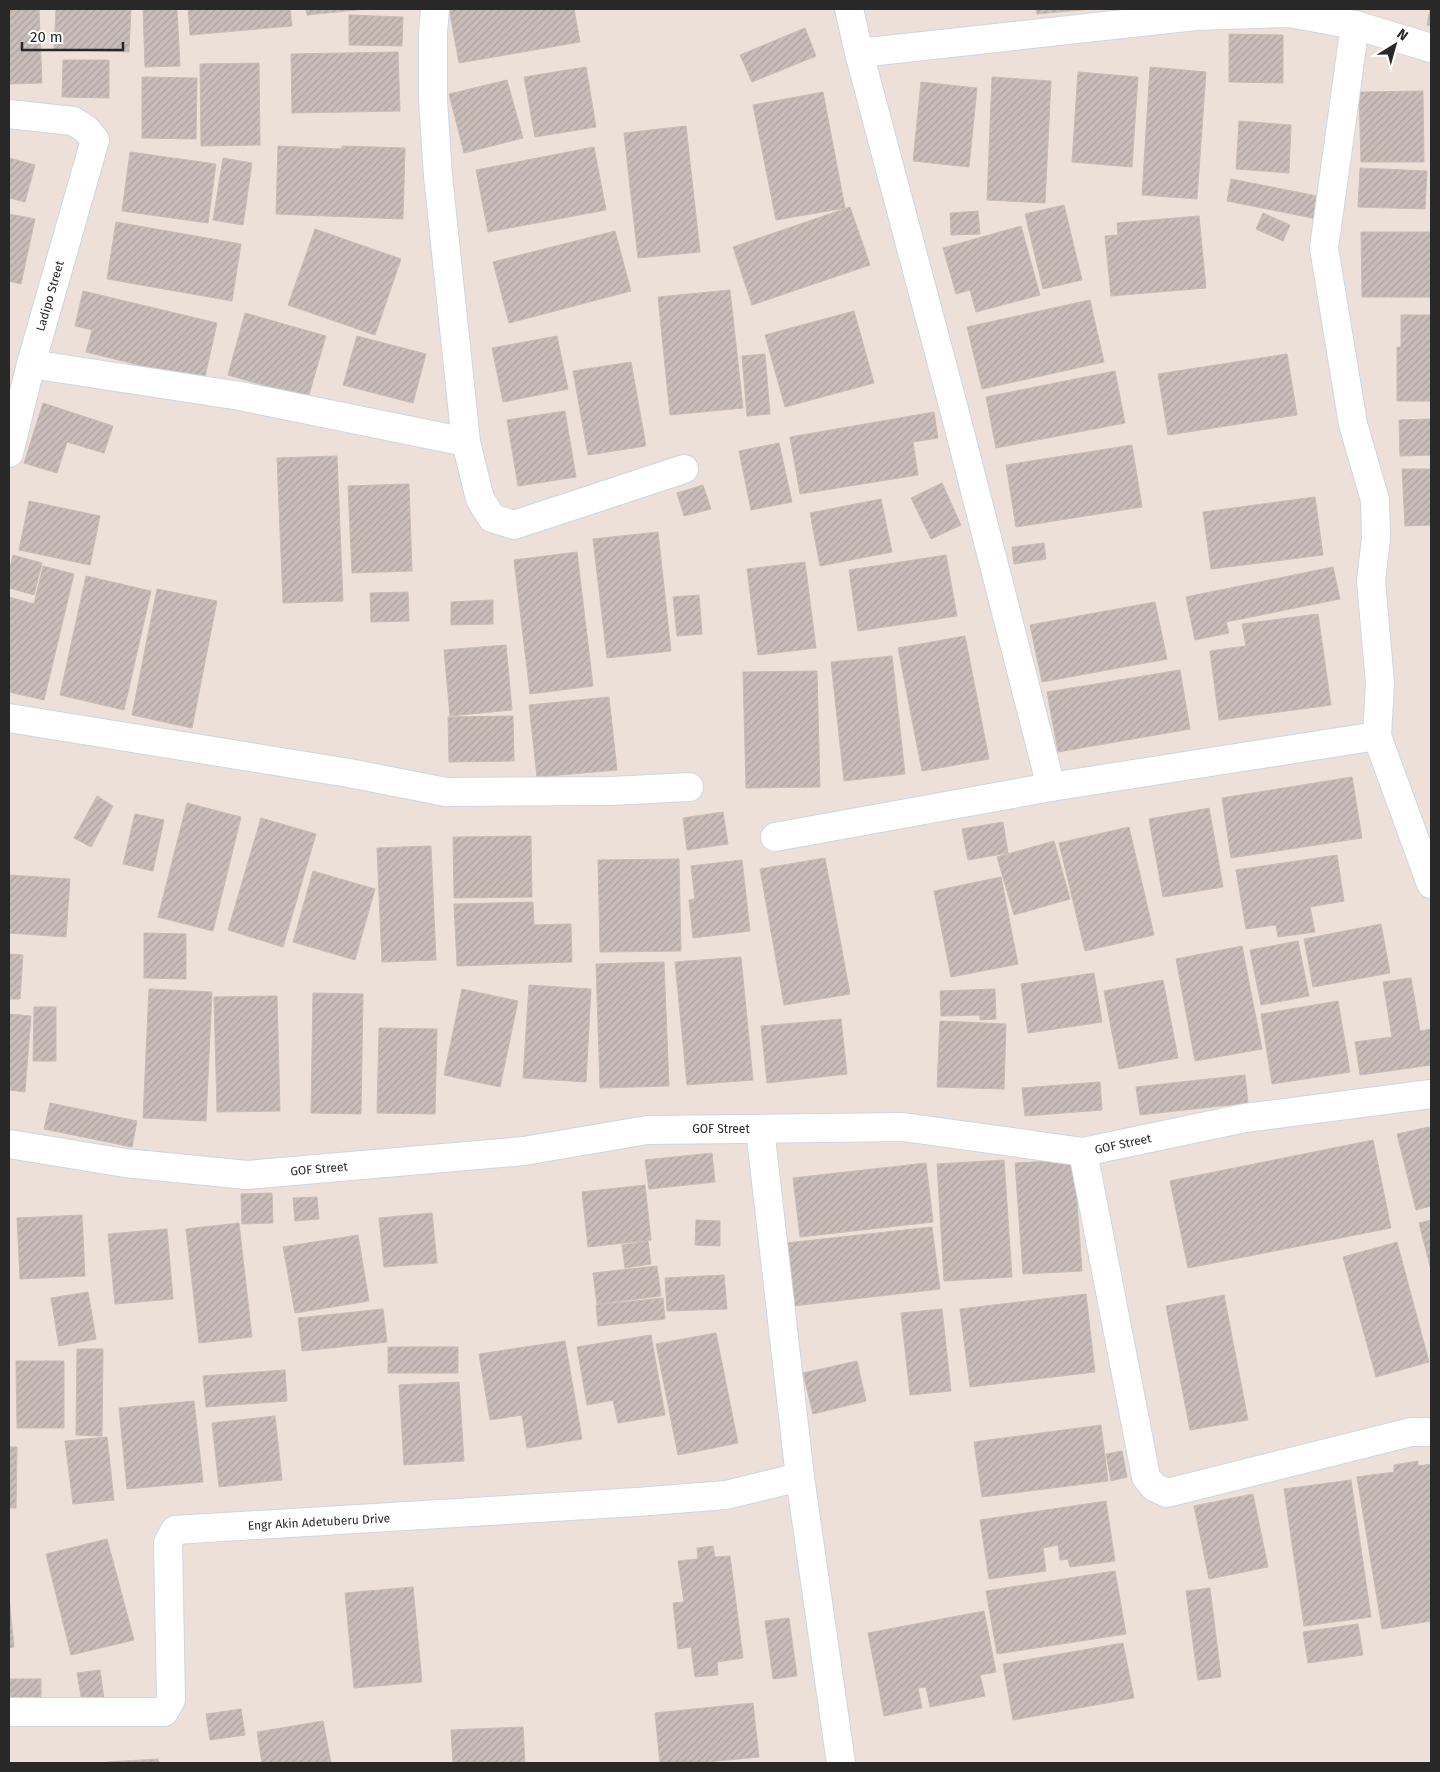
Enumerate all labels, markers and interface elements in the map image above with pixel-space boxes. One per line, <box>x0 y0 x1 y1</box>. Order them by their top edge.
scale bar <box>22 20 124 52</box>
north arrow <box>1370 20 1420 70</box>
text: N <box>1394 25 1411 45</box>
text: 20 m <box>30 28 63 46</box>
street label: Ladipo Street <box>33 258 67 333</box>
street label: GOF Street <box>692 1122 750 1136</box>
street label: GOF Street <box>1093 1131 1153 1157</box>
street label: GOF Street <box>290 1159 349 1178</box>
street label: Engr Akin Adetuberu Drive <box>247 1511 391 1533</box>

